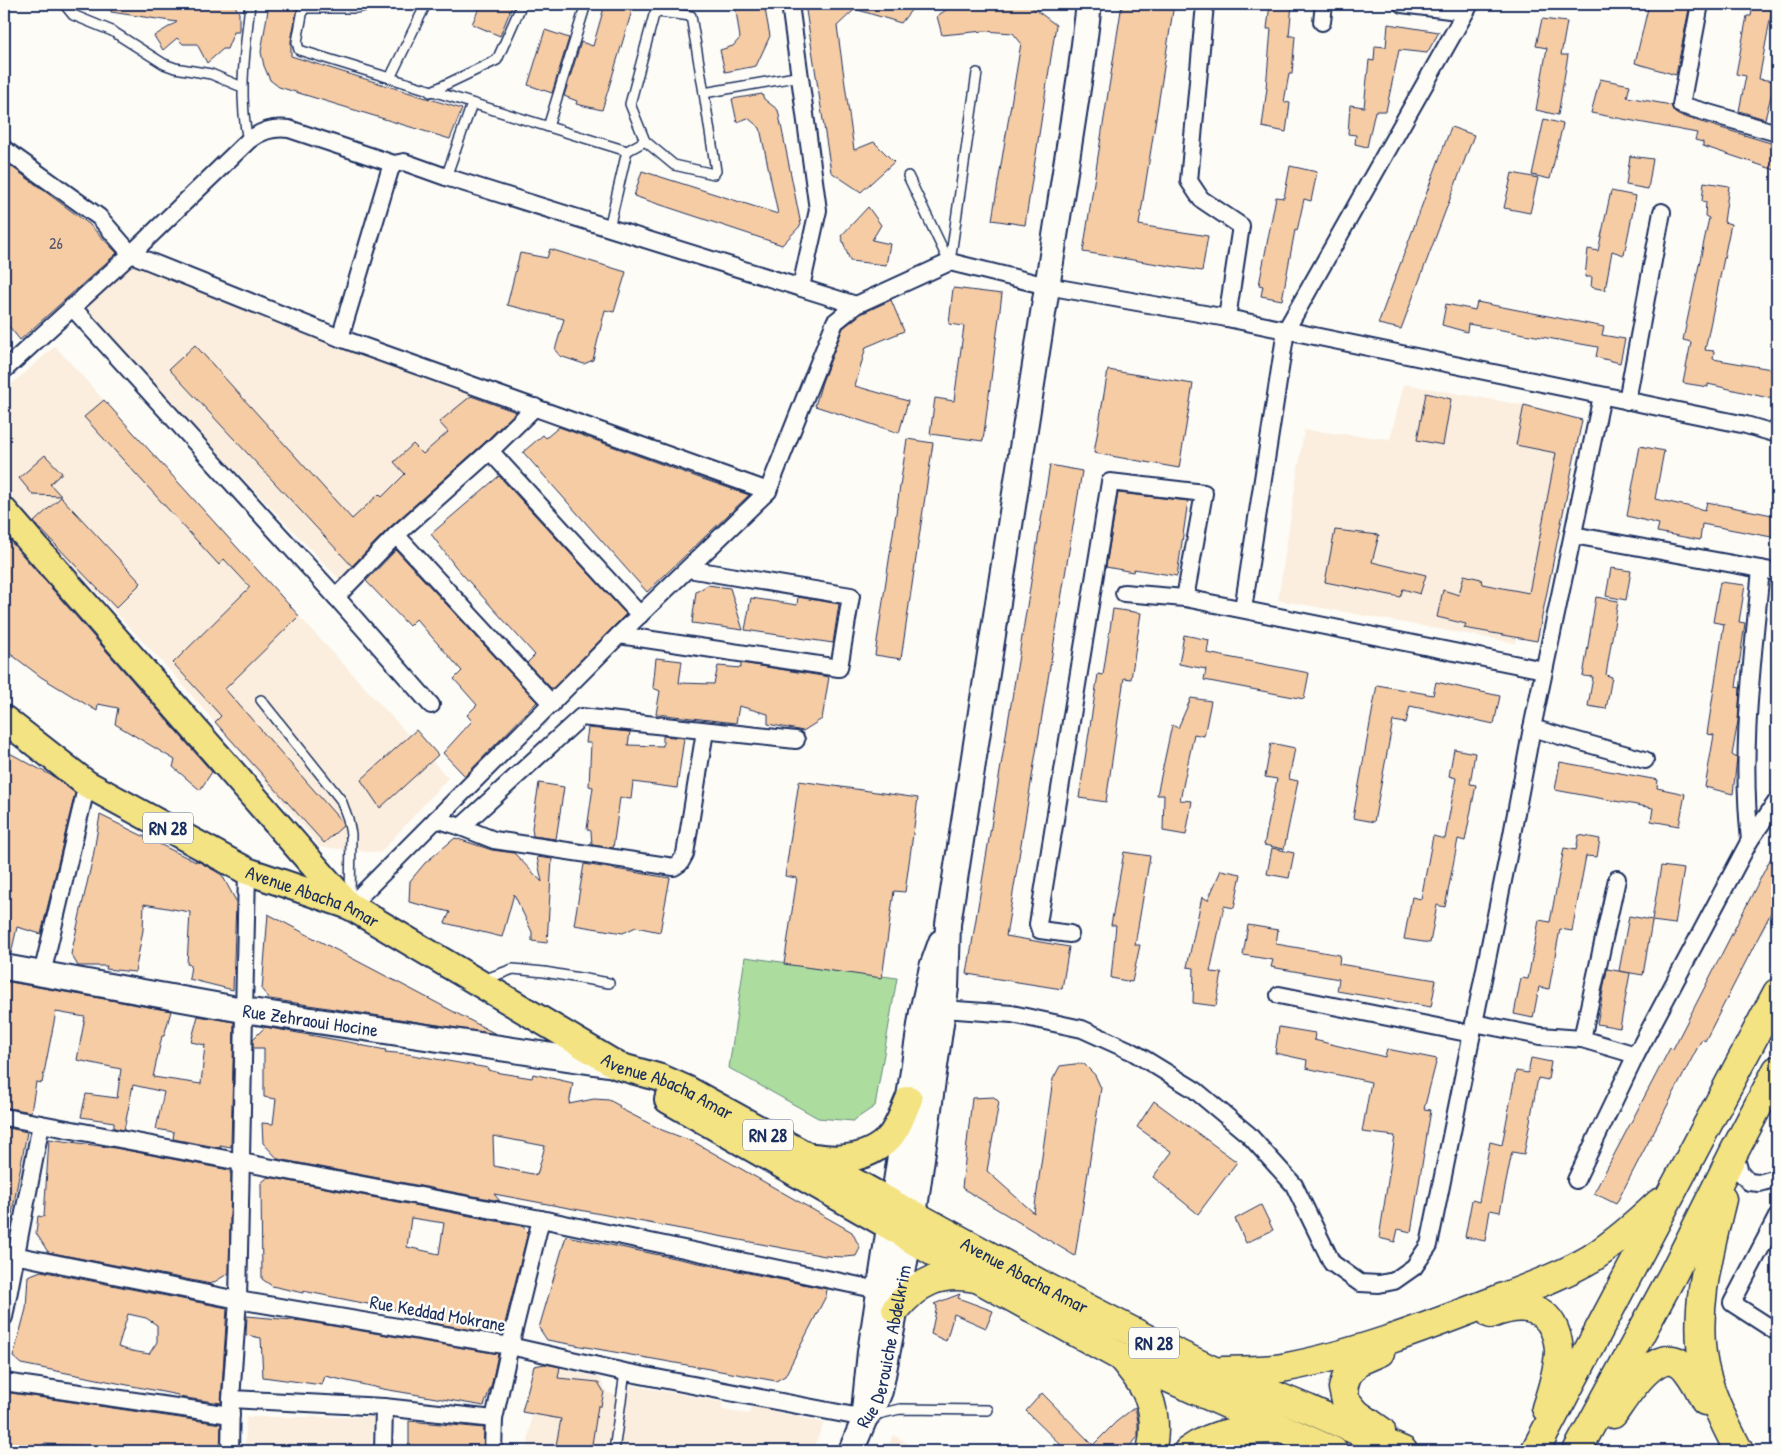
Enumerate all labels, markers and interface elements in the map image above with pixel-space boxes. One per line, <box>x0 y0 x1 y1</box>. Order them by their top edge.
house number: 26 <box>49 232 63 254</box>
road number: RN 28 <box>143 812 193 844</box>
street label: Avenue Abacha Amar <box>243 859 385 934</box>
street label: Rue Zehraoui Hocine <box>241 997 380 1043</box>
street label: Avenue Abacha Amar <box>597 1046 739 1126</box>
road number: RN 28 <box>743 1120 793 1150</box>
street label: Avenue Abacha Amar <box>956 1230 1094 1320</box>
street label: Rue Derouiche Abdelkrim <box>849 1263 917 1431</box>
street label: Rue Keddad Mokrane <box>368 1288 508 1338</box>
road number: RN 28 <box>1129 1328 1179 1359</box>

